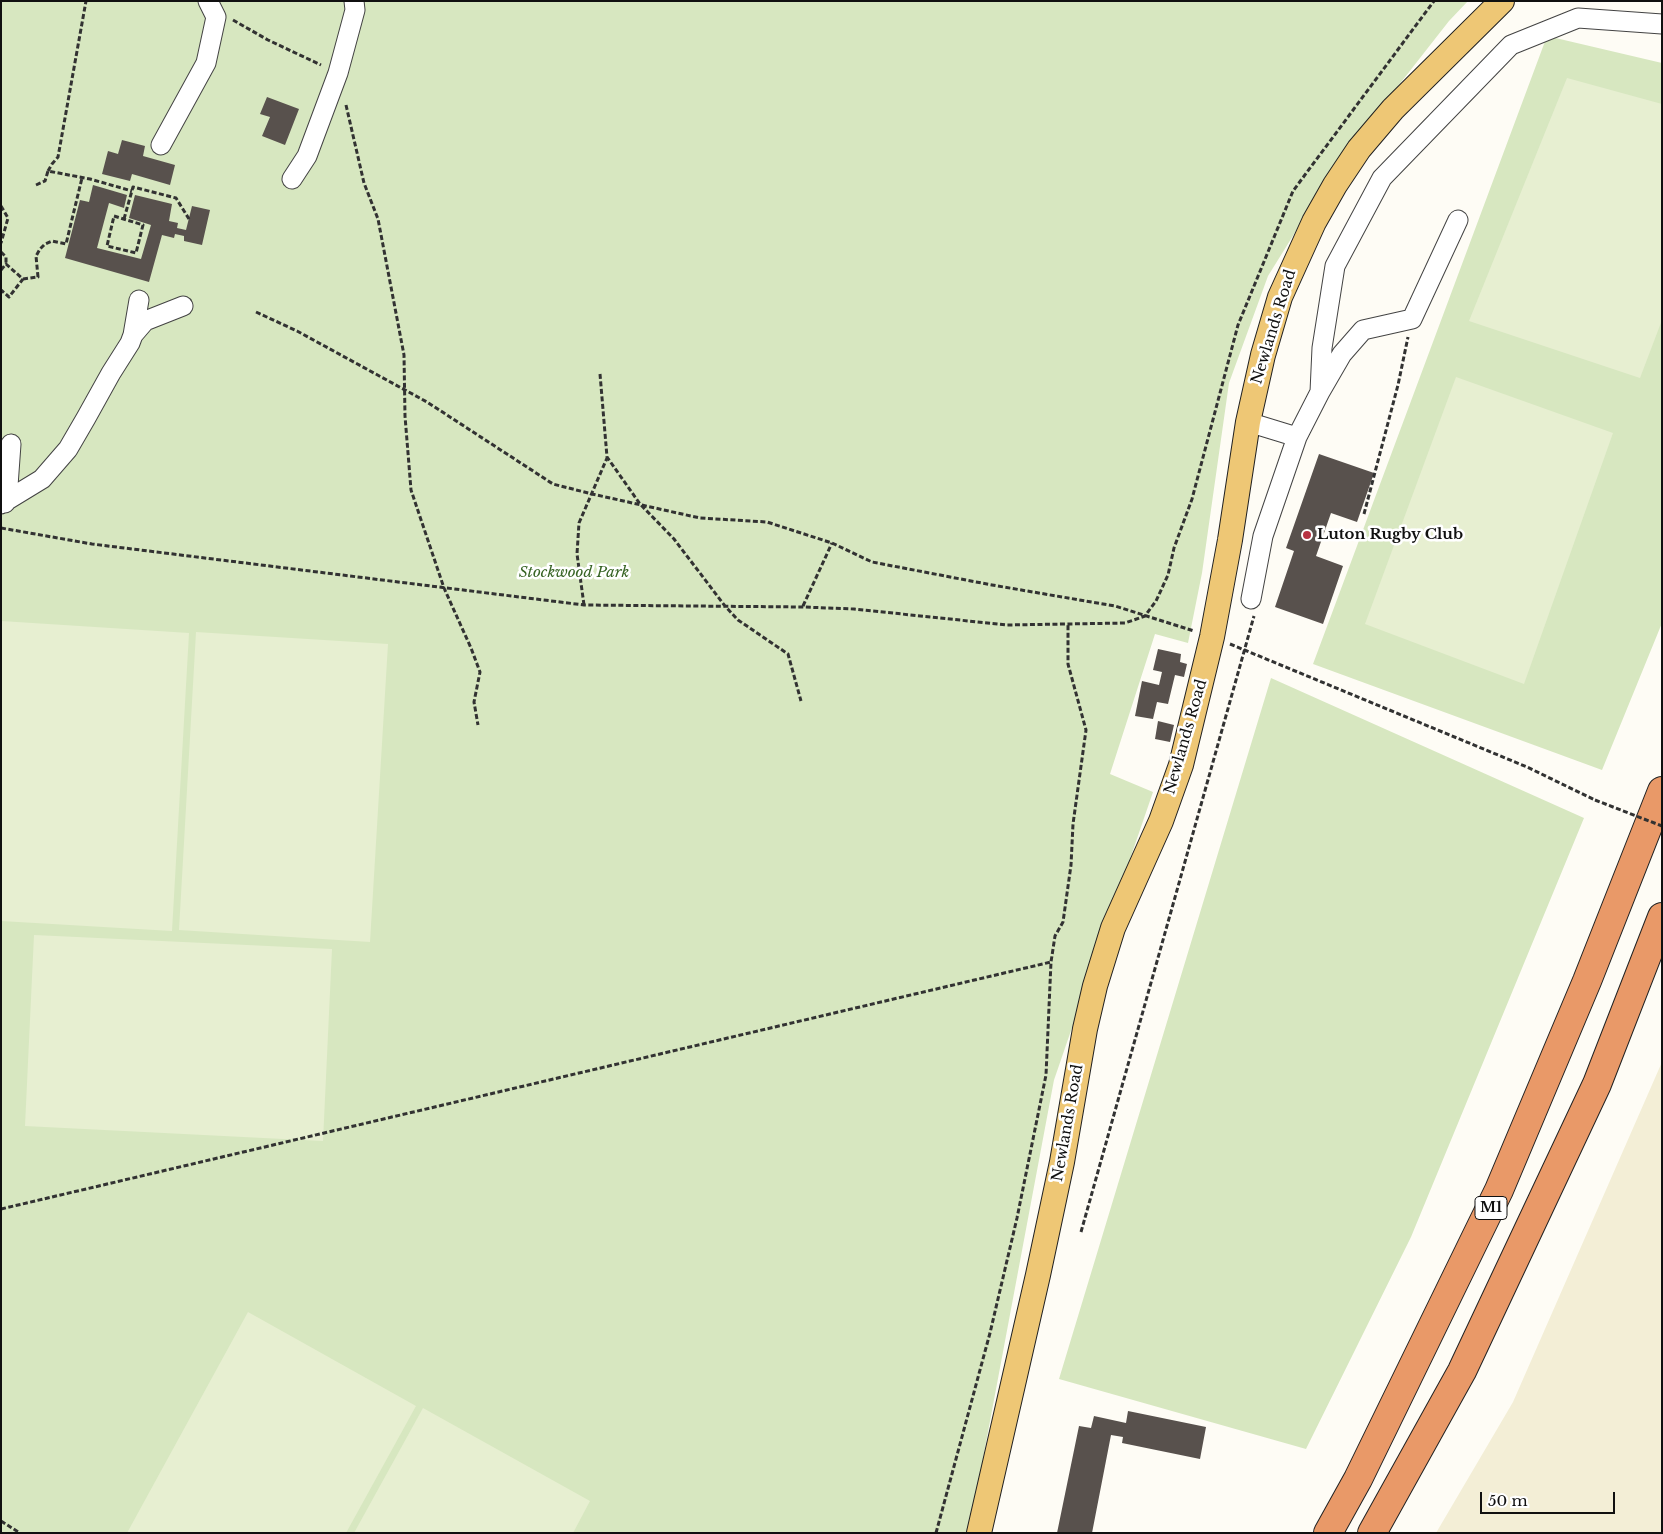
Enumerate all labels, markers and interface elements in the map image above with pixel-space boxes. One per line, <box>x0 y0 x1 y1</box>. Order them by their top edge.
street label: Newlands Road <box>1248 268 1300 386</box>
place label: Luton Rugby Club <box>1317 526 1463 544</box>
marker: Luton Rugby Club <box>1301 529 1313 541</box>
park label: Stockwood Park <box>519 564 629 582</box>
street label: Newlands Road <box>1161 677 1211 797</box>
street label: Newlands Road <box>1049 1063 1087 1183</box>
road number: M1 <box>1475 1196 1507 1220</box>
scale bar <box>1483 1482 1618 1514</box>
text: 50 m <box>1488 1491 1528 1510</box>

